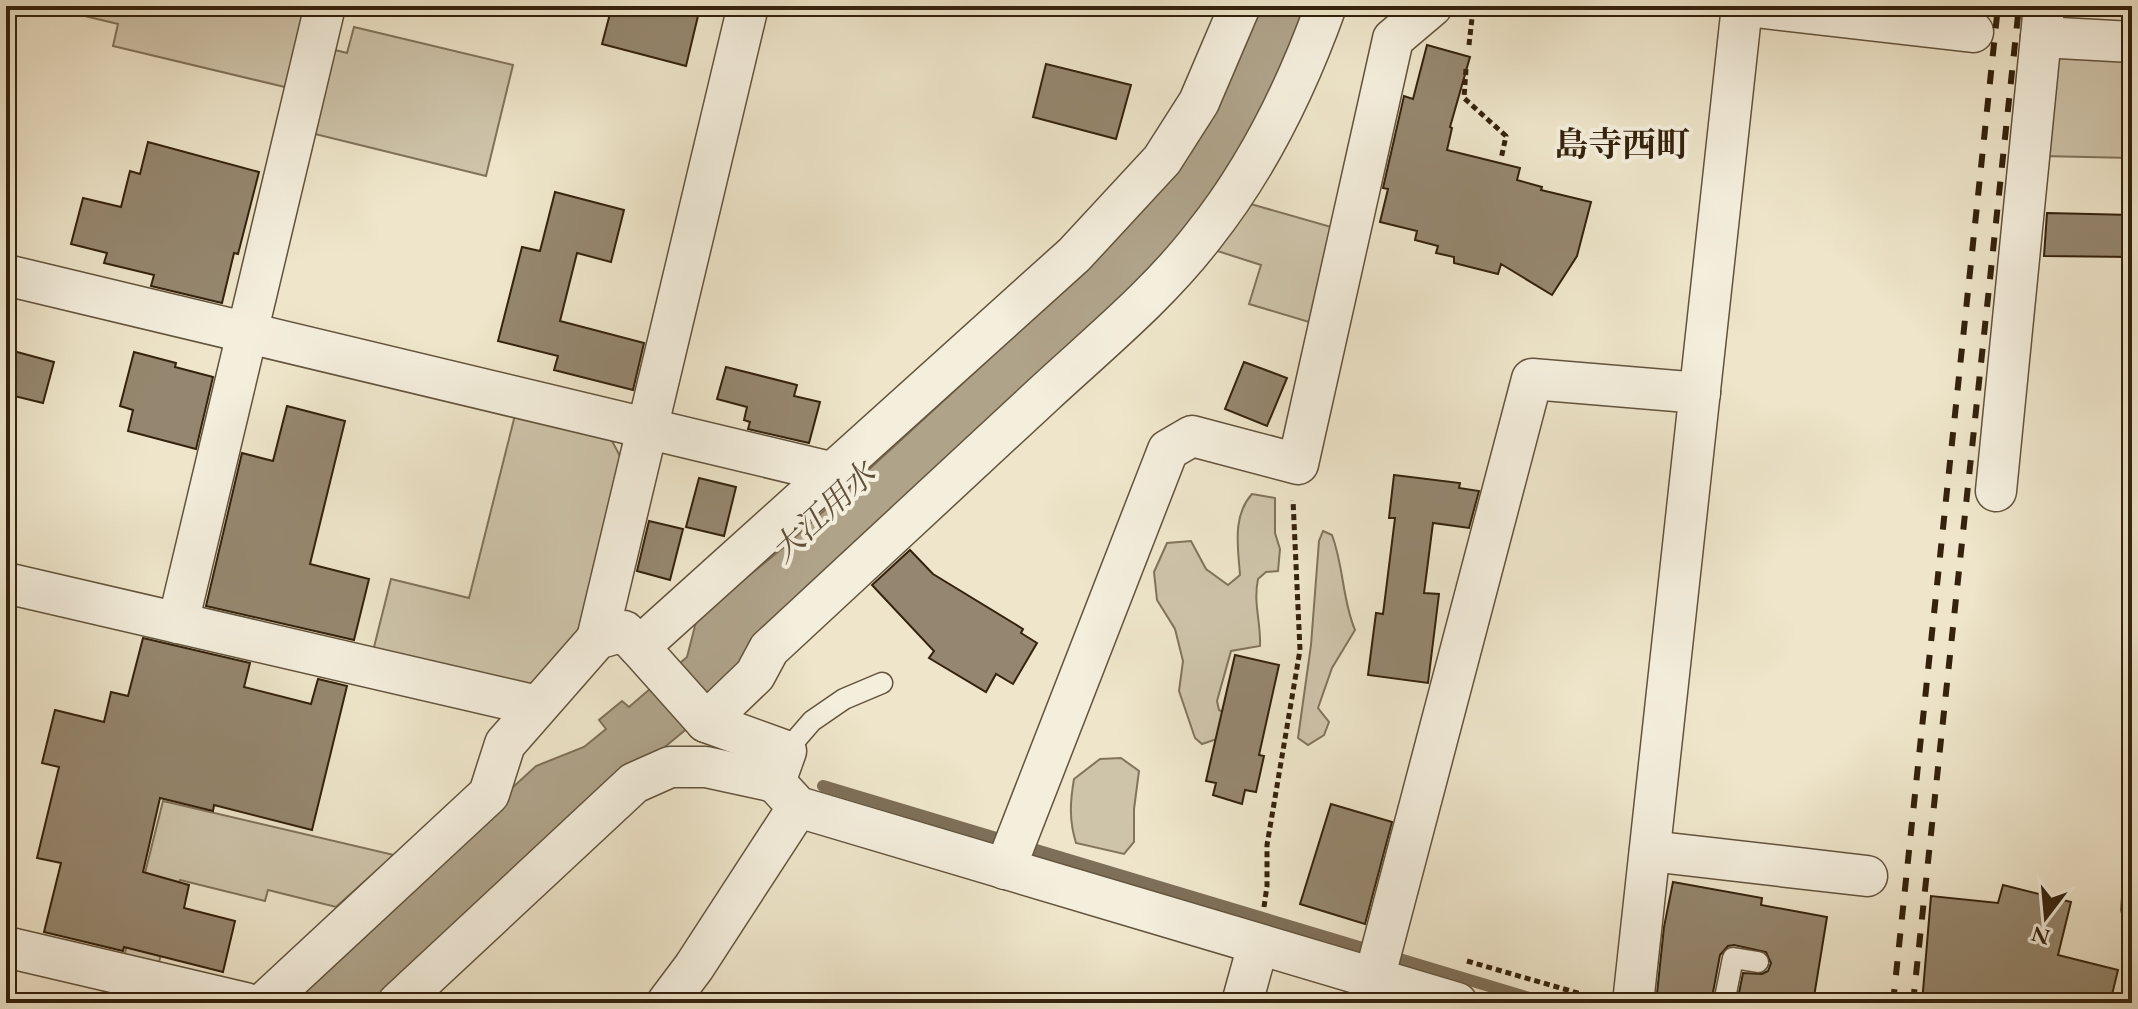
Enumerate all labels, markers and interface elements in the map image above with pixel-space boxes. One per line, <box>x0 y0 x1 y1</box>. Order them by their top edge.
district label: 島寺西町 <box>1554 122 1690 166</box>
water label: 大江用水 <box>762 451 886 571</box>
north arrow <box>2006 877 2086 957</box>
text: N <box>2028 919 2053 952</box>

